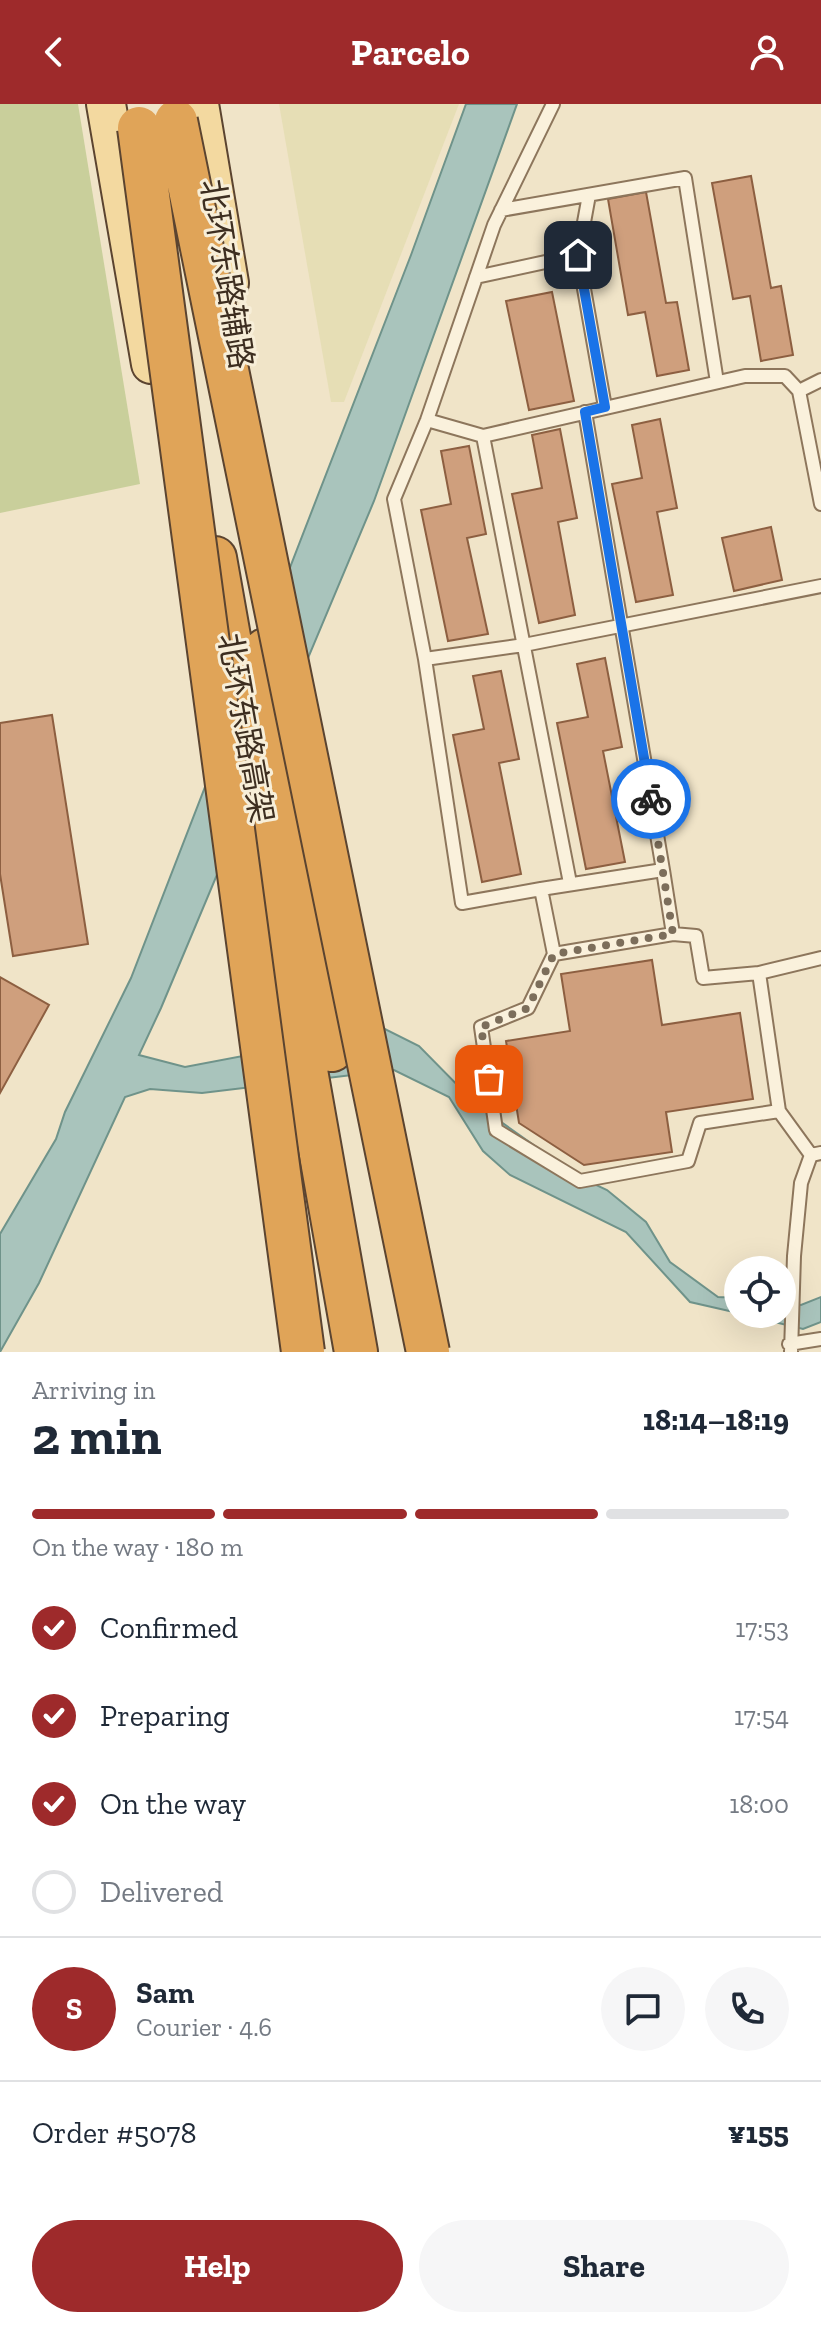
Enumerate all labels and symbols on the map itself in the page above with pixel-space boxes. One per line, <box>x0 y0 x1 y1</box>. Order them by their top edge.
street label: 北环东路辅路 <box>193 176 261 372</box>
pin <box>544 221 612 289</box>
street label: 北环东路高架 <box>211 630 281 826</box>
courier <box>611 759 691 839</box>
pin <box>455 1045 523 1113</box>

